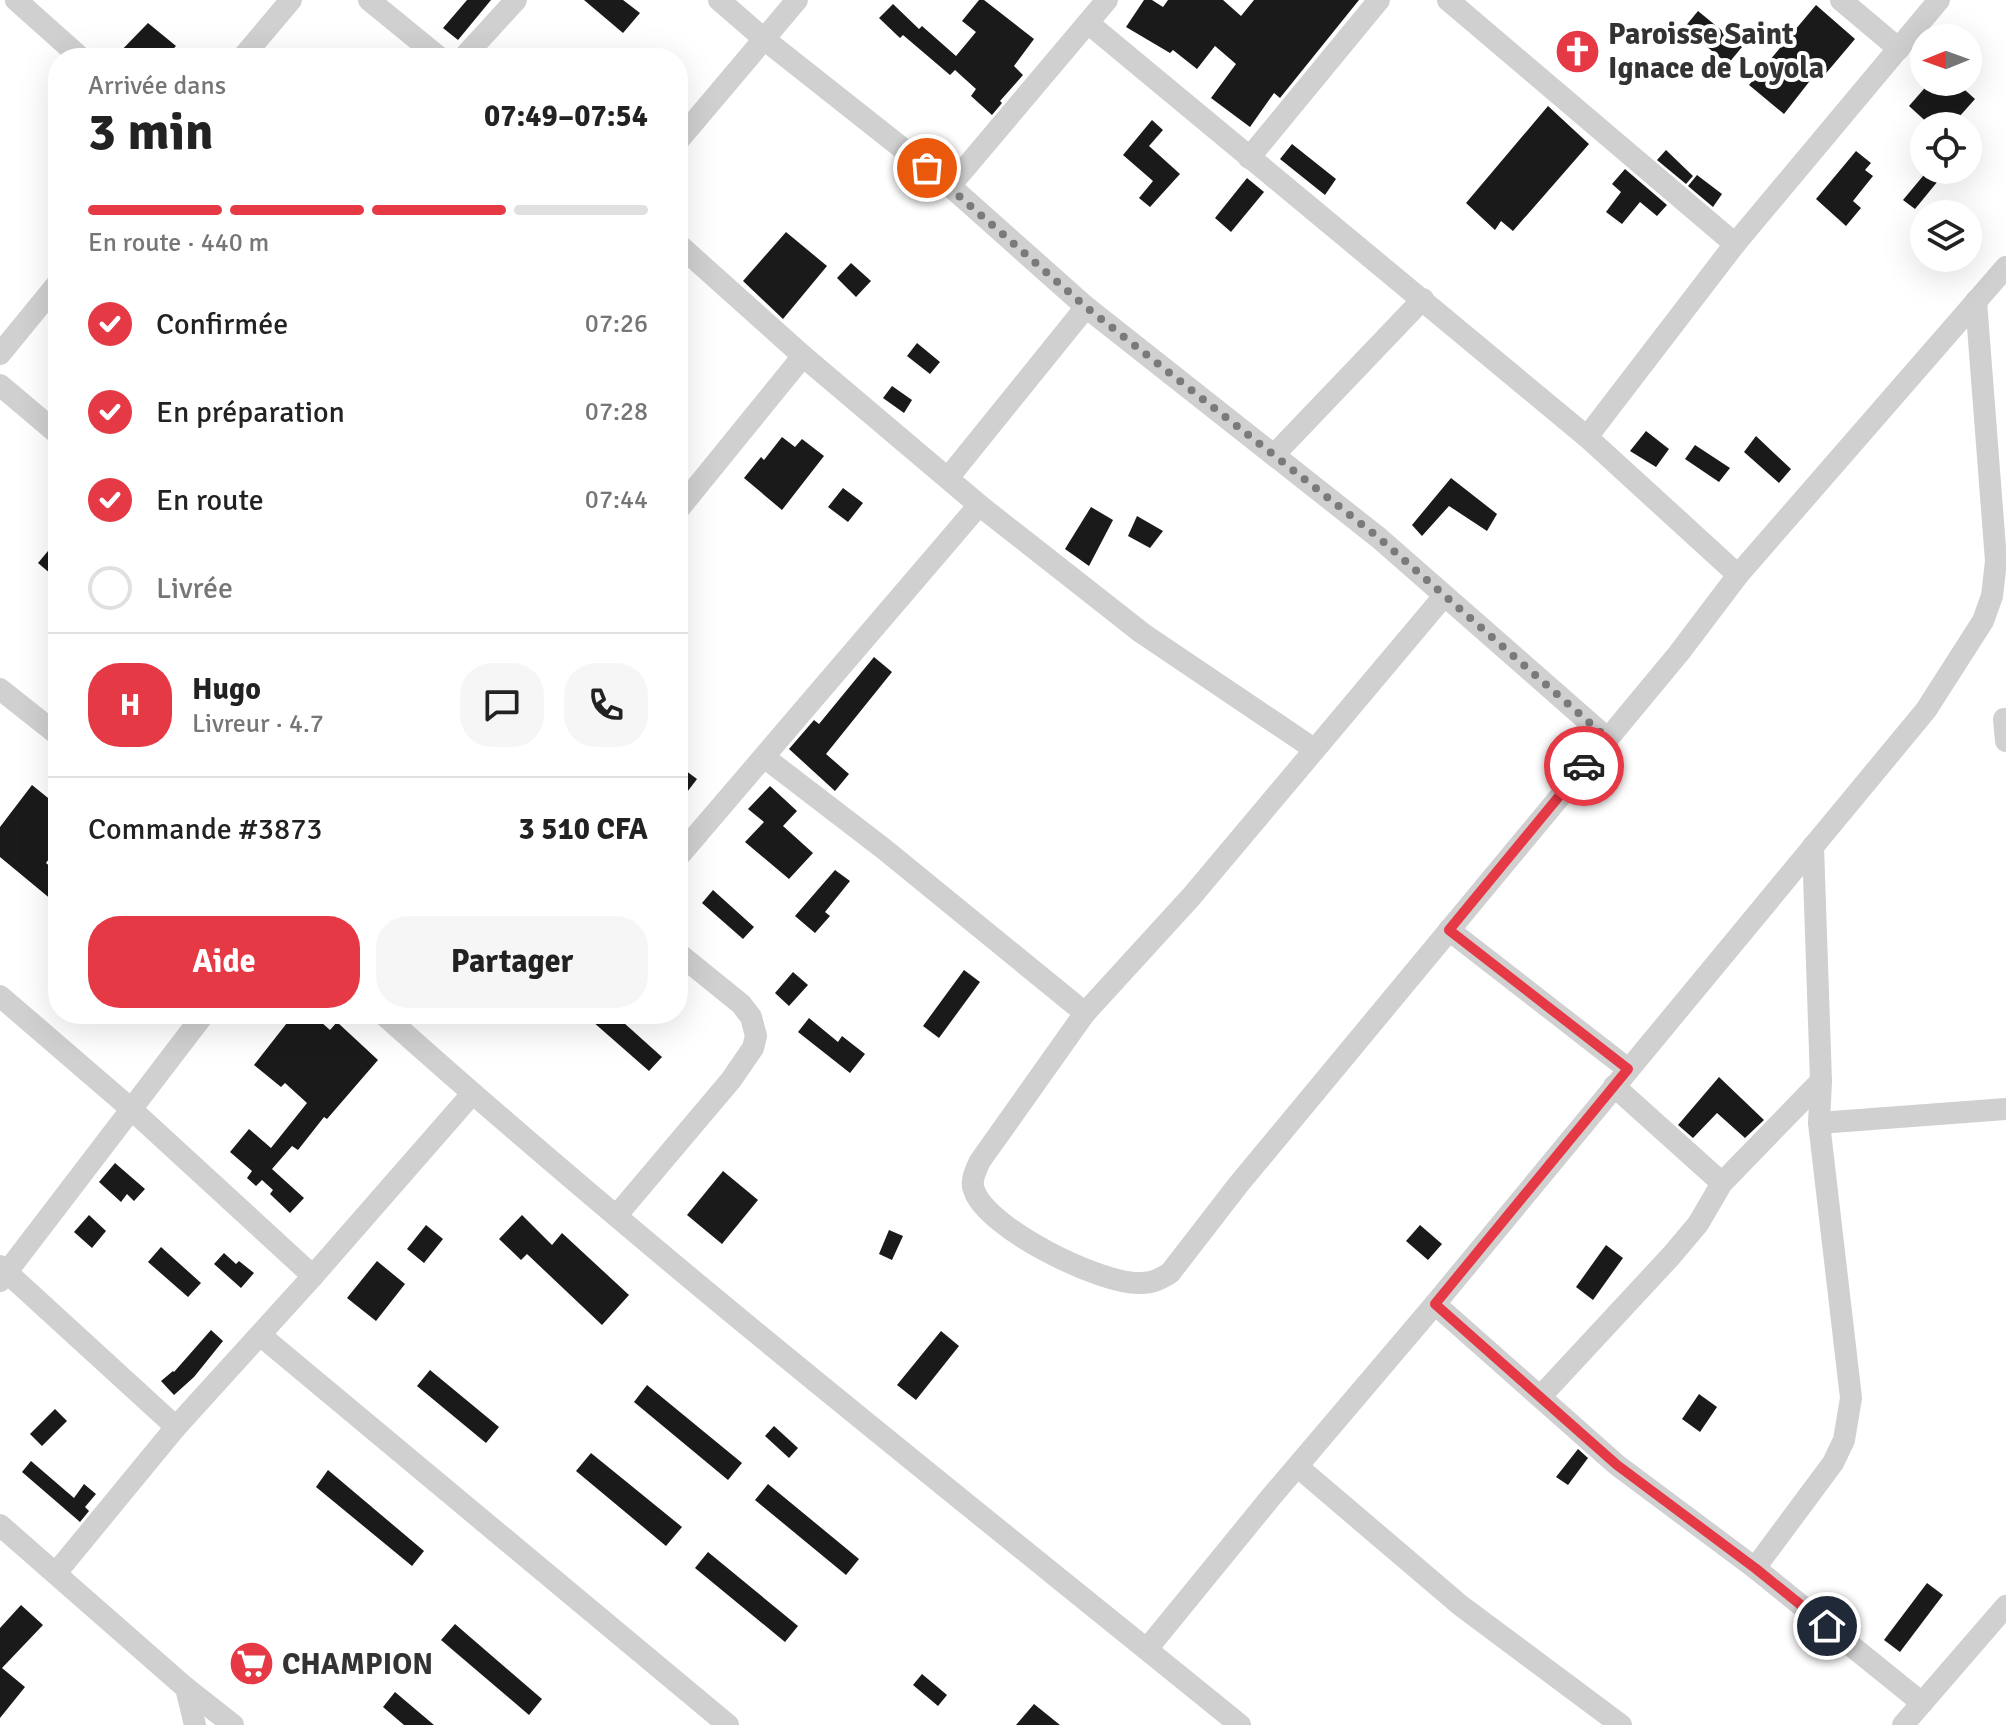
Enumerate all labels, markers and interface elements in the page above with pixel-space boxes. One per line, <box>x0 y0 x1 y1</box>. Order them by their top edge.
place label: Paroisse Saint Ignace de Loyola <box>1608 16 1824 87</box>
north arrow <box>1910 24 1982 96</box>
map controls <box>1910 24 1982 272</box>
church icon: Paroisse Saint Ignace de Loyola <box>1553 27 1601 75</box>
text: Arrivée dans <box>88 70 226 102</box>
text: 07:49–07:54 <box>484 98 648 135</box>
text: 3 min <box>88 100 214 164</box>
button: locate <box>1910 112 1982 184</box>
pin <box>893 134 961 202</box>
icon: bag <box>905 146 949 190</box>
button: layers <box>1910 200 1982 272</box>
text: En route · 440 m <box>88 227 269 259</box>
icon: check <box>88 302 132 346</box>
text: Confirmée <box>156 306 288 343</box>
text: 07:26 <box>585 308 648 340</box>
icon: check <box>88 390 132 434</box>
text: En préparation <box>156 394 345 431</box>
text: 07:28 <box>585 396 648 428</box>
icon: check <box>88 478 132 522</box>
text: En route <box>156 482 264 519</box>
text: 07:44 <box>585 484 648 516</box>
text: Livrée <box>156 570 233 607</box>
button: chat <box>460 663 544 747</box>
button: phone <box>564 663 648 747</box>
text: Hugo <box>192 671 261 708</box>
text: H <box>120 687 140 724</box>
text: Livreur · 4.7 <box>192 708 324 740</box>
courier <box>1544 726 1624 806</box>
icon: car <box>1562 744 1606 788</box>
text: Commande #3873 <box>88 811 323 848</box>
text: 3 510 CFA <box>518 811 648 848</box>
button: Aide <box>88 916 360 1008</box>
button: Partager <box>376 916 648 1008</box>
pin <box>1793 1592 1861 1660</box>
icon: home <box>1805 1604 1849 1648</box>
supermarket icon: CHAMPION <box>227 1640 275 1688</box>
place label: CHAMPION <box>282 1646 433 1683</box>

